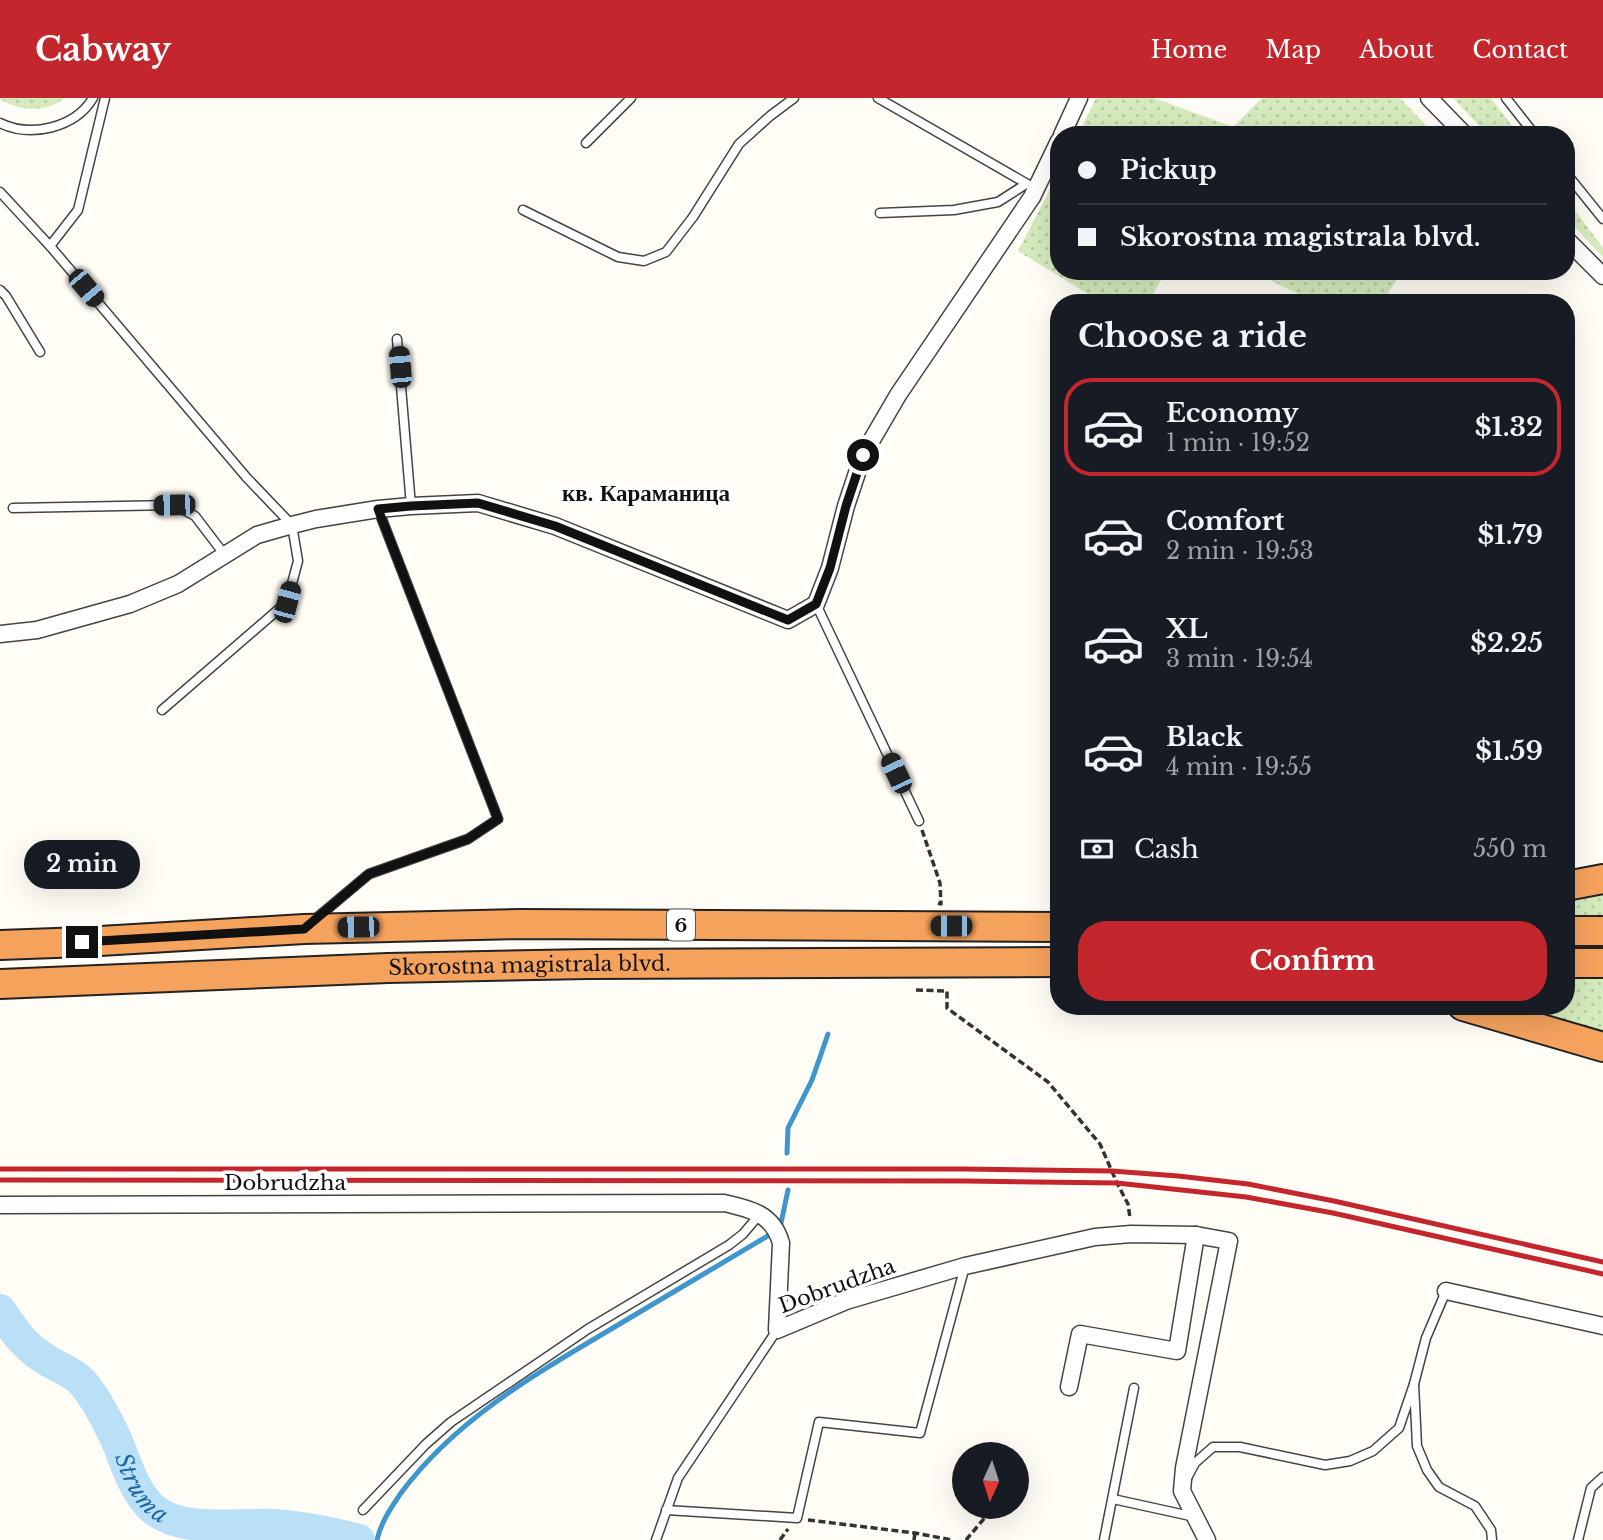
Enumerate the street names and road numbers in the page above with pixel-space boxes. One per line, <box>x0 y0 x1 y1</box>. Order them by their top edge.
road number: 6 <box>667 910 695 940</box>
street label: Skorostna magistrala blvd. <box>388 951 671 981</box>
street label: Dobrudzha <box>224 1170 346 1196</box>
street label: Dobrudzha <box>775 1253 899 1319</box>

